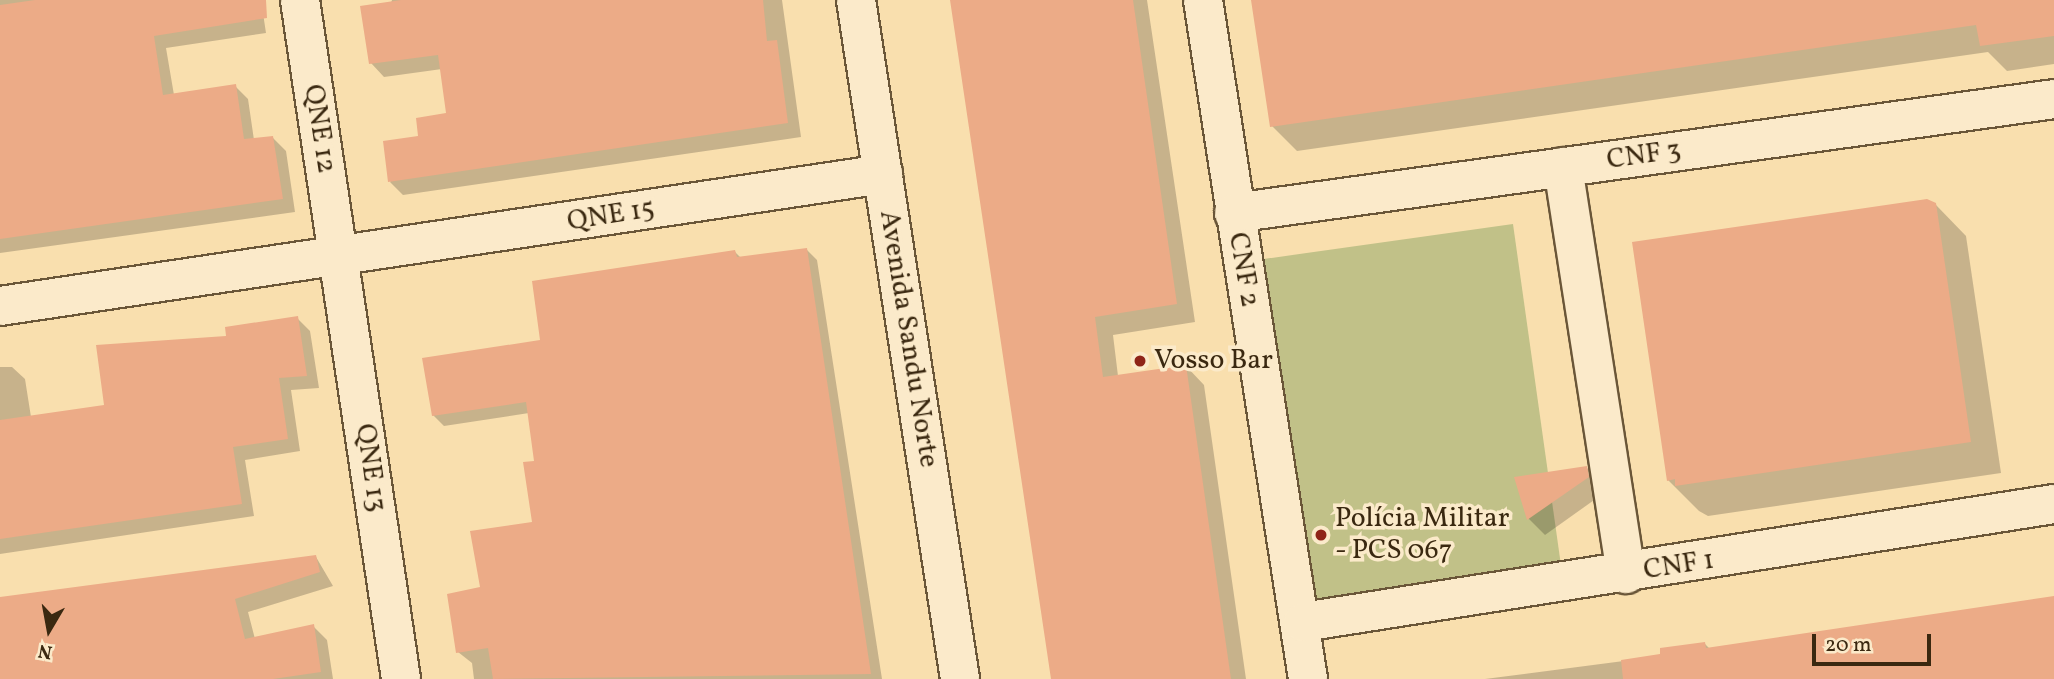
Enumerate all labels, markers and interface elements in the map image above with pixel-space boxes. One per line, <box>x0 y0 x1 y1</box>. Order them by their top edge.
street label: QNE 12 <box>295 82 343 176</box>
street label: CNF 3 <box>1605 134 1683 178</box>
street label: QNE 15 <box>565 193 657 239</box>
street label: Avenida Sandu Norte <box>871 208 945 470</box>
street label: CNF 2 <box>1220 230 1266 310</box>
place label: Vosso Bar <box>1154 344 1273 378</box>
marker: Vosso Bar <box>1132 353 1148 369</box>
street label: QNE 13 <box>347 422 393 514</box>
place label: Polícia Militar - PCS 067 <box>1335 502 1509 568</box>
marker: Polícia Militar - PCS 067 <box>1313 527 1329 543</box>
street label: CNF 1 <box>1641 544 1717 588</box>
north arrow <box>14 595 84 665</box>
scale bar <box>1816 620 1935 664</box>
text: 20 m <box>1825 631 1871 660</box>
text: N <box>36 637 54 665</box>

